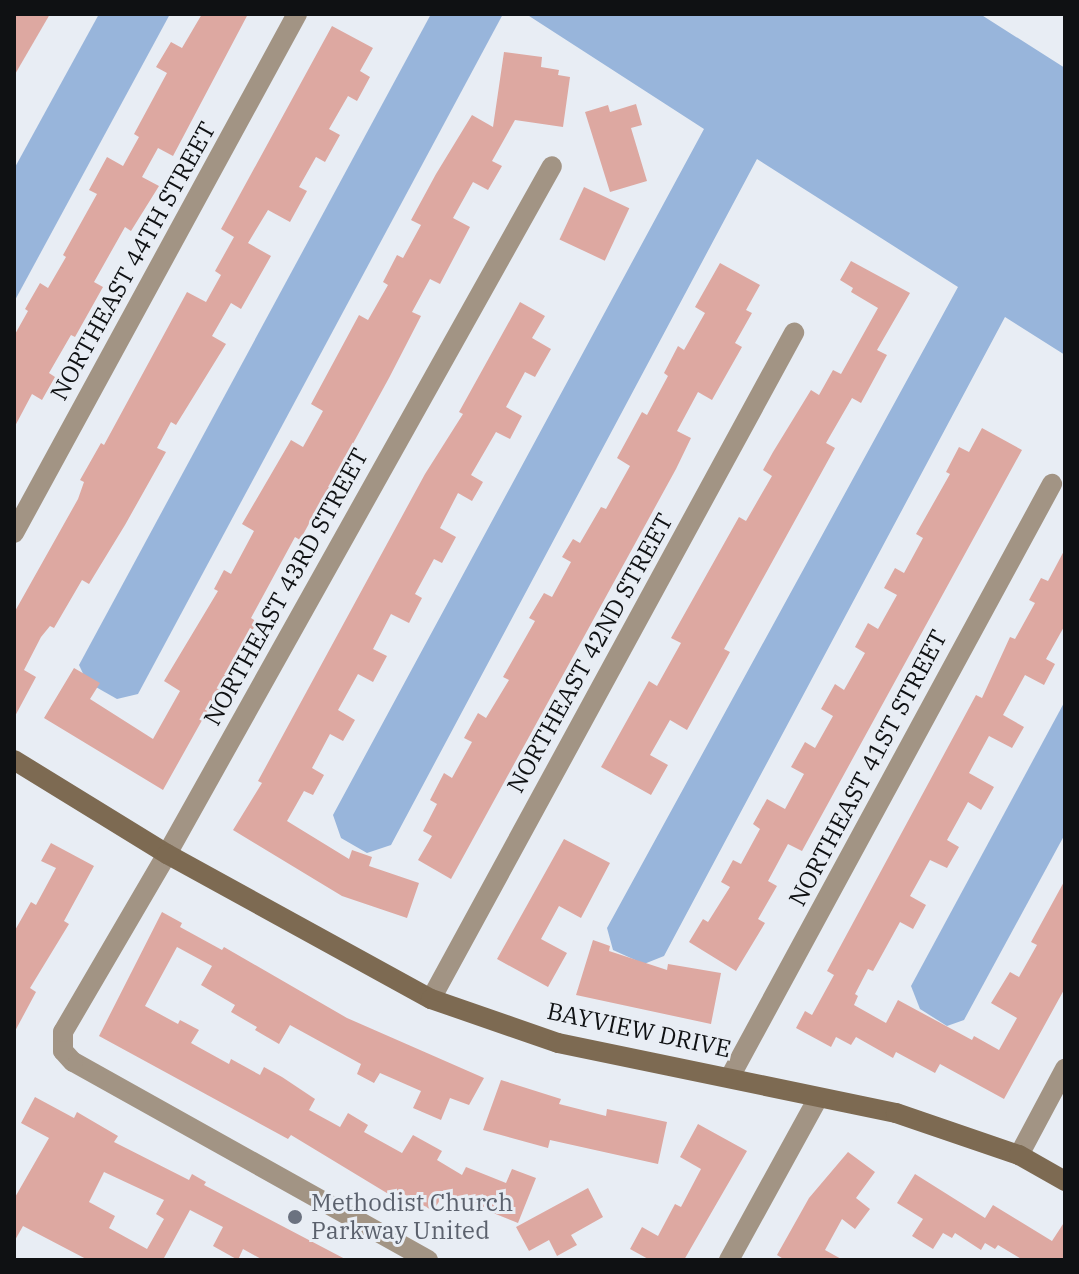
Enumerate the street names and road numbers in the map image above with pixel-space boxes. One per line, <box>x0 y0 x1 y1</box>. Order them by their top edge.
street label: NORTHEAST 44TH STREET <box>44 117 222 405</box>
street label: NORTHEAST 43RD STREET <box>198 443 374 731</box>
street label: NORTHEAST 42ND STREET <box>501 508 679 798</box>
street label: NORTHEAST 41ST STREET <box>783 625 953 911</box>
street label: BAYVIEW DRIVE <box>544 996 734 1064</box>

